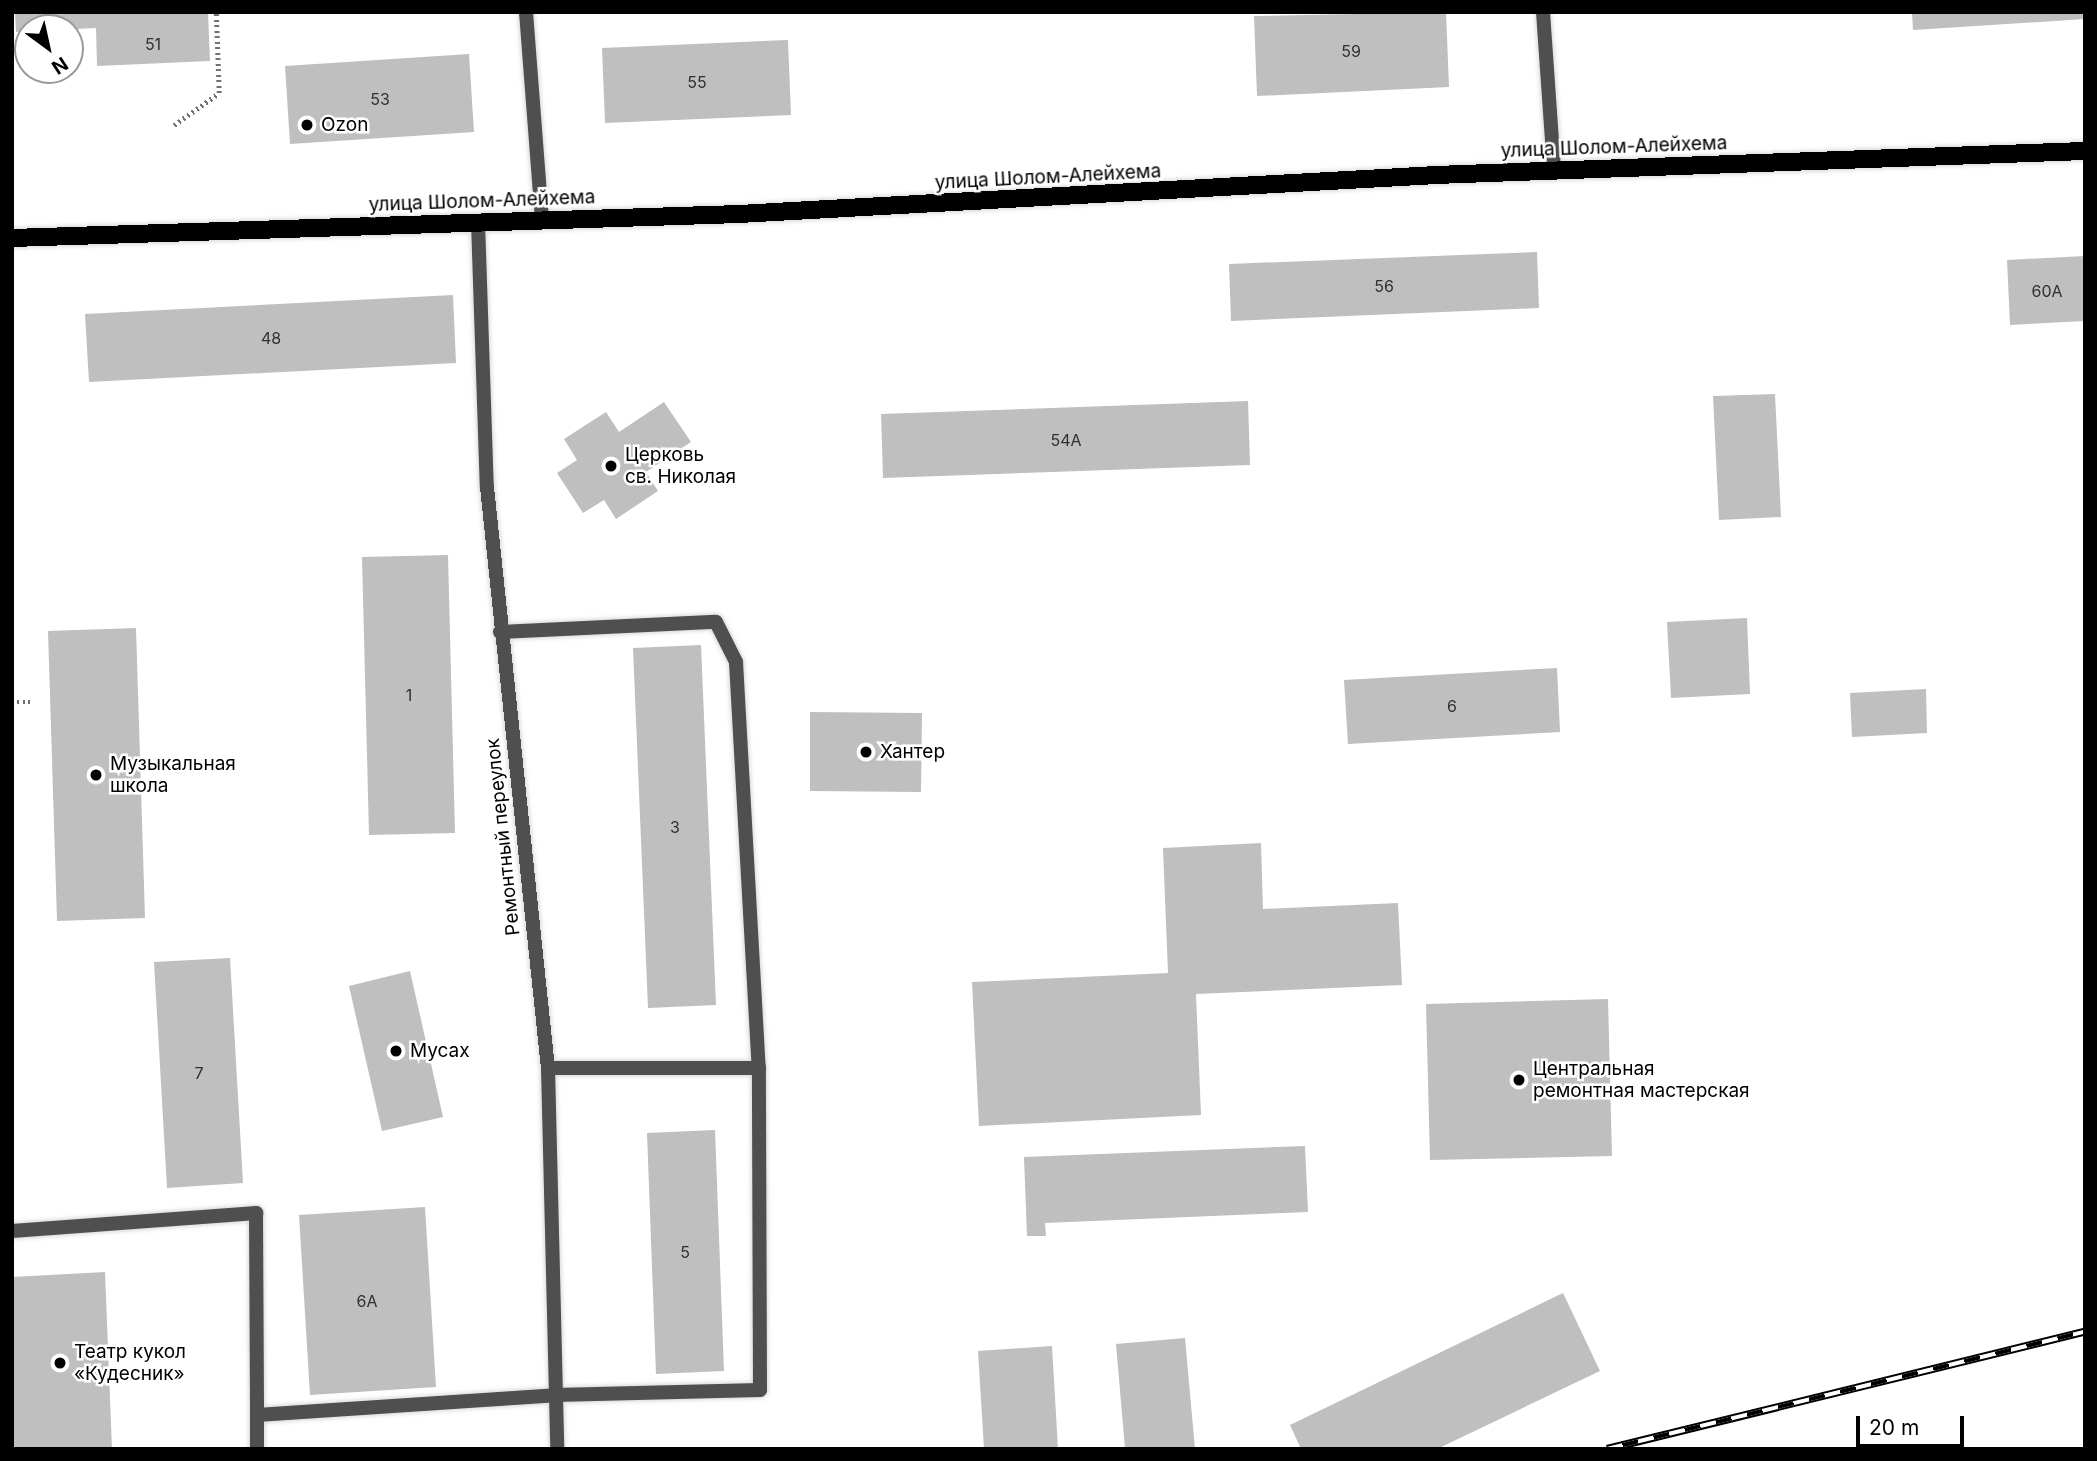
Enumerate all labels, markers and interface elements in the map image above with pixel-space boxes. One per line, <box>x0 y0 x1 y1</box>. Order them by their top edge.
north arrow <box>14 14 84 84</box>
house number: 51 <box>145 34 161 54</box>
house number: 59 <box>1341 41 1361 61</box>
text: N <box>47 52 72 79</box>
house number: 55 <box>687 72 707 92</box>
house number: 53 <box>370 89 390 109</box>
place label: Ozon <box>321 114 368 136</box>
marker: Ozon <box>299 117 315 133</box>
street label: улица Шолом-Алейхема <box>1500 132 1728 162</box>
street label: улица Шолом-Алейхема <box>934 160 1162 194</box>
street label: улица Шолом-Алейхема <box>368 186 596 216</box>
house number: 56 <box>1374 276 1394 296</box>
house number: 60А <box>2031 281 2063 301</box>
house number: 48 <box>261 328 281 348</box>
house number: 54А <box>1050 430 1082 450</box>
place label: Церковь св. Николая <box>625 444 736 488</box>
marker: Церковь св. Николая <box>603 458 619 474</box>
house number: 1 <box>406 685 412 705</box>
house number: 6 <box>1447 696 1457 716</box>
street label: Ремонтный переулок <box>481 737 525 937</box>
place label: Хантер <box>880 741 945 763</box>
marker: Хантер <box>858 744 874 760</box>
place label: Музыкальная школа <box>110 753 236 797</box>
marker: Музыкальная школа <box>88 767 104 783</box>
house number: 3 <box>670 817 680 837</box>
place label: Мусах <box>410 1040 470 1062</box>
marker: Мусах <box>388 1043 404 1059</box>
place label: Центральная ремонтная мастерская <box>1533 1058 1750 1102</box>
house number: 7 <box>194 1063 204 1083</box>
marker: Центральная ремонтная мастерская <box>1511 1072 1527 1088</box>
house number: 5 <box>680 1242 690 1262</box>
house number: 6А <box>357 1291 377 1311</box>
place label: Театр кукол «Кудесник» <box>74 1341 186 1385</box>
marker: Театр кукол «Кудесник» <box>52 1355 68 1371</box>
scale bar <box>1859 1402 1968 1446</box>
text: 20 m <box>1869 1415 1919 1440</box>

